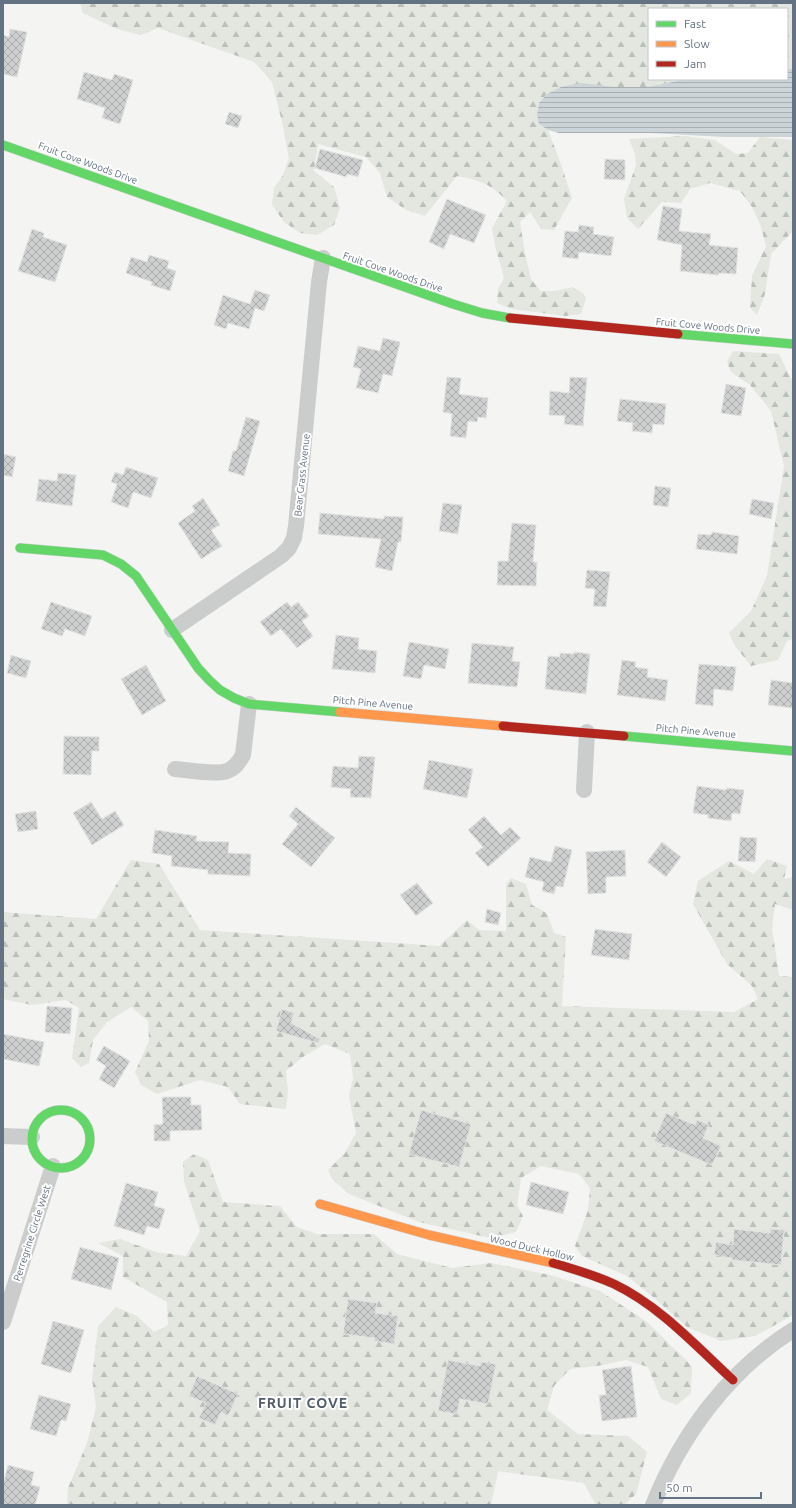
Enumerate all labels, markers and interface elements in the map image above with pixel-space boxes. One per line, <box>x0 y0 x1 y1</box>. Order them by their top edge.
legend <box>648 8 788 80</box>
text: Fast <box>684 17 706 30</box>
text: Slow <box>684 37 710 50</box>
text: Jam <box>684 57 706 70</box>
street label: Fruit Cove Woods Drive <box>37 140 139 186</box>
street label: Fruit Cove Woods Drive <box>342 250 444 294</box>
street label: Fruit Cove Woods Drive <box>655 316 761 336</box>
street label: Bear Grass Avenue <box>292 433 312 517</box>
street label: Pitch Pine Avenue <box>332 694 414 712</box>
street label: Pitch Pine Avenue <box>655 722 737 740</box>
street label: Perregrine Circle West <box>11 1184 53 1282</box>
street label: Wood Duck Hollow <box>489 1233 575 1263</box>
district label: FRUIT COVE <box>258 1395 348 1411</box>
scale bar <box>660 1474 761 1500</box>
text: 50 m <box>666 1481 693 1494</box>

